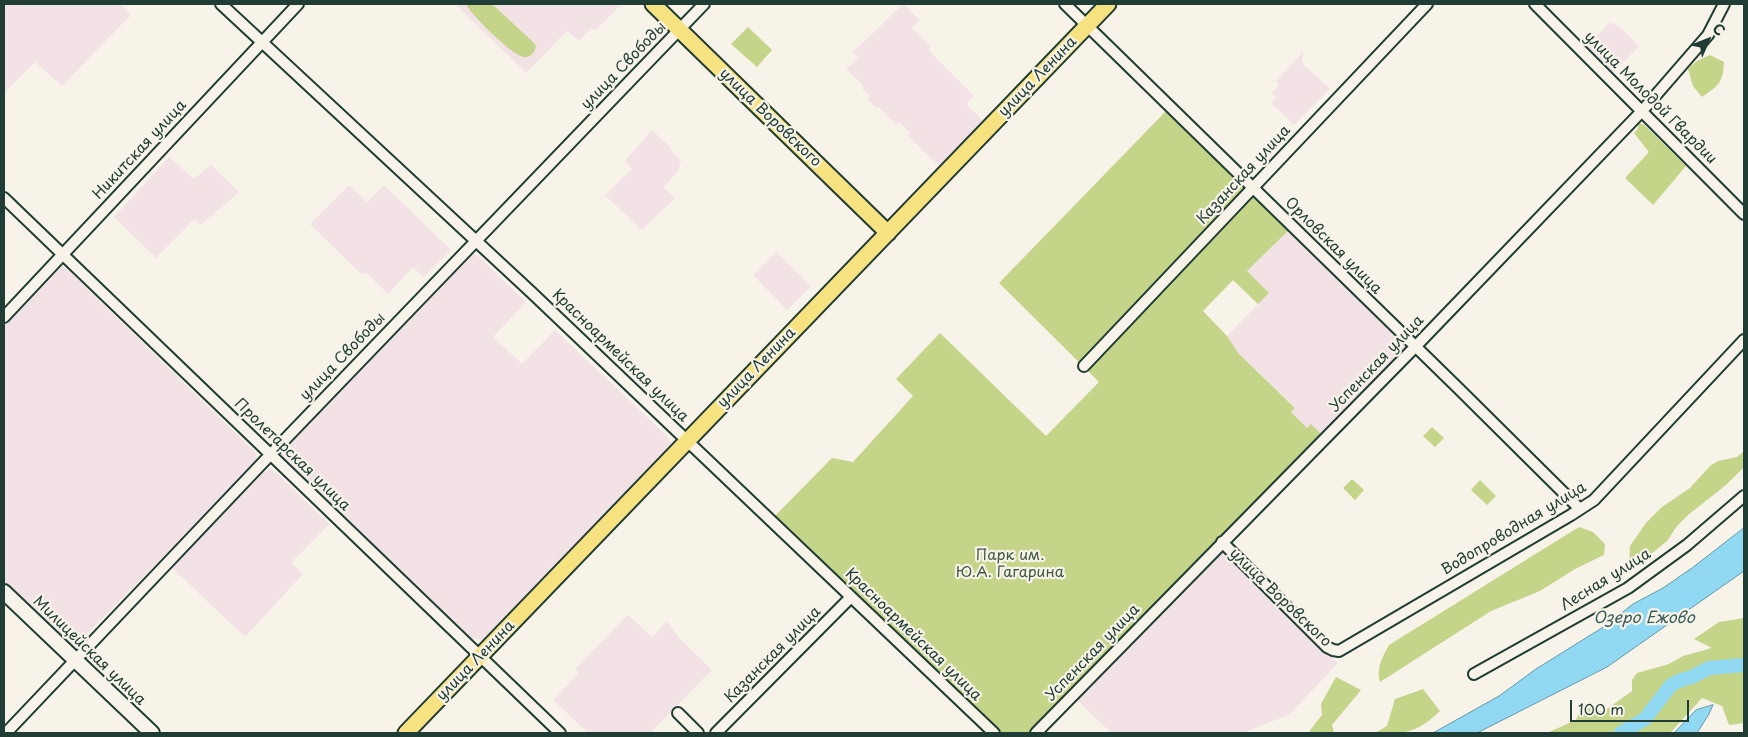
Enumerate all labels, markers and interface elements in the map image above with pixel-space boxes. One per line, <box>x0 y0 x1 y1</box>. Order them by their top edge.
north arrow <box>1683 15 1733 65</box>
street label: улица Свободы <box>578 18 670 114</box>
text: С <box>1708 18 1730 40</box>
street label: улица Молодой Гвардии <box>1580 28 1720 168</box>
street label: улица Ленина <box>995 33 1081 121</box>
street label: улица Воровского <box>715 65 825 171</box>
street label: Никитская улица <box>89 97 191 203</box>
street label: Казанская улица <box>1194 122 1294 228</box>
street label: Орловская улица <box>1281 194 1385 298</box>
street label: Красноармейская улица <box>548 286 692 426</box>
street label: улица Свободы <box>297 309 389 405</box>
street label: Успенская улица <box>1326 312 1428 416</box>
street label: улица Ленина <box>714 324 800 412</box>
street label: Пролетарская улица <box>230 395 354 515</box>
street label: Водопроводная улица <box>1438 479 1590 579</box>
street label: улица Воровского <box>1225 545 1335 651</box>
street label: Лесная улица <box>1558 545 1654 615</box>
park label: Парк им. Ю.А. Гагарина <box>956 547 1064 582</box>
street label: Красноармейская улица <box>841 565 985 705</box>
street label: Милицейская улица <box>29 593 149 709</box>
street label: Успенская улица <box>1042 601 1144 705</box>
street label: Казанская улица <box>721 603 825 707</box>
water label: Озеро Ежово <box>1593 609 1695 629</box>
street label: улица Ленина <box>433 617 519 705</box>
scale bar <box>1573 690 1692 722</box>
text: 100 m <box>1578 697 1624 720</box>

